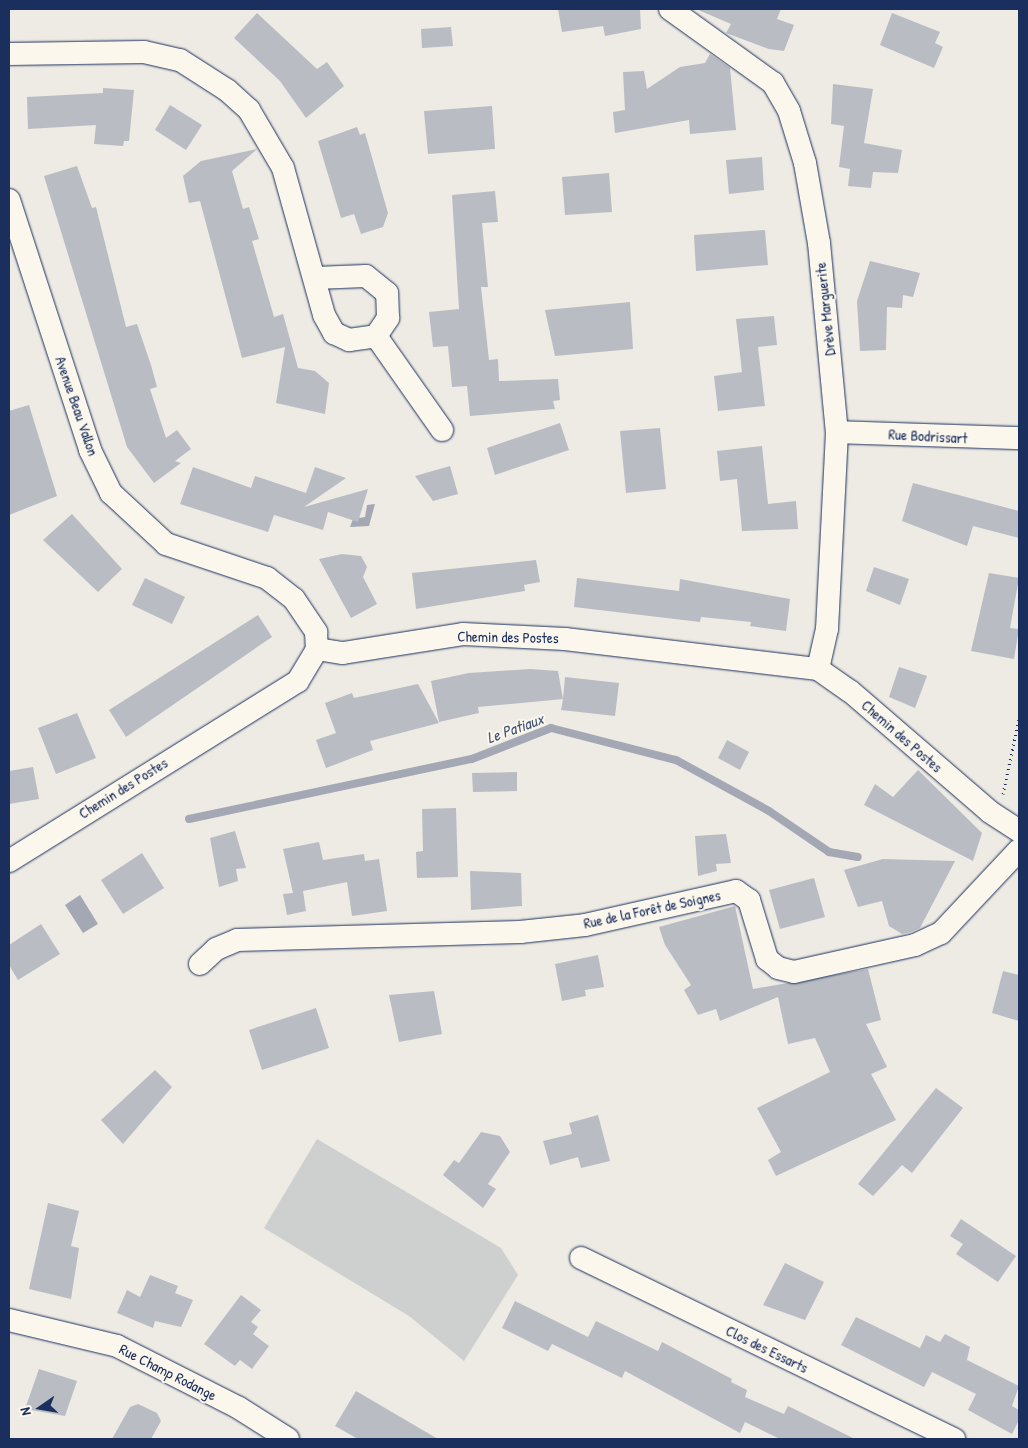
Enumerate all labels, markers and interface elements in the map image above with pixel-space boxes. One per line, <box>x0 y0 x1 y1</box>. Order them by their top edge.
street label: Drève Marguerite <box>811 261 839 357</box>
street label: Avenue Beau Vallon <box>52 354 102 458</box>
street label: Rue Bodrissart <box>888 425 968 447</box>
street label: Chemin des Postes <box>457 627 559 647</box>
street label: Chemin des Postes <box>858 696 946 776</box>
water label: Le Patiaux <box>484 709 546 747</box>
street label: Chemin des Postes <box>75 754 171 822</box>
street label: Rue de la Forêt de Soignes <box>582 886 722 932</box>
street label: Clos des Essarts <box>723 1321 811 1377</box>
street label: Rue Champ Rodange <box>116 1340 220 1404</box>
north arrow <box>15 1383 65 1433</box>
text: N <box>15 1406 35 1417</box>

